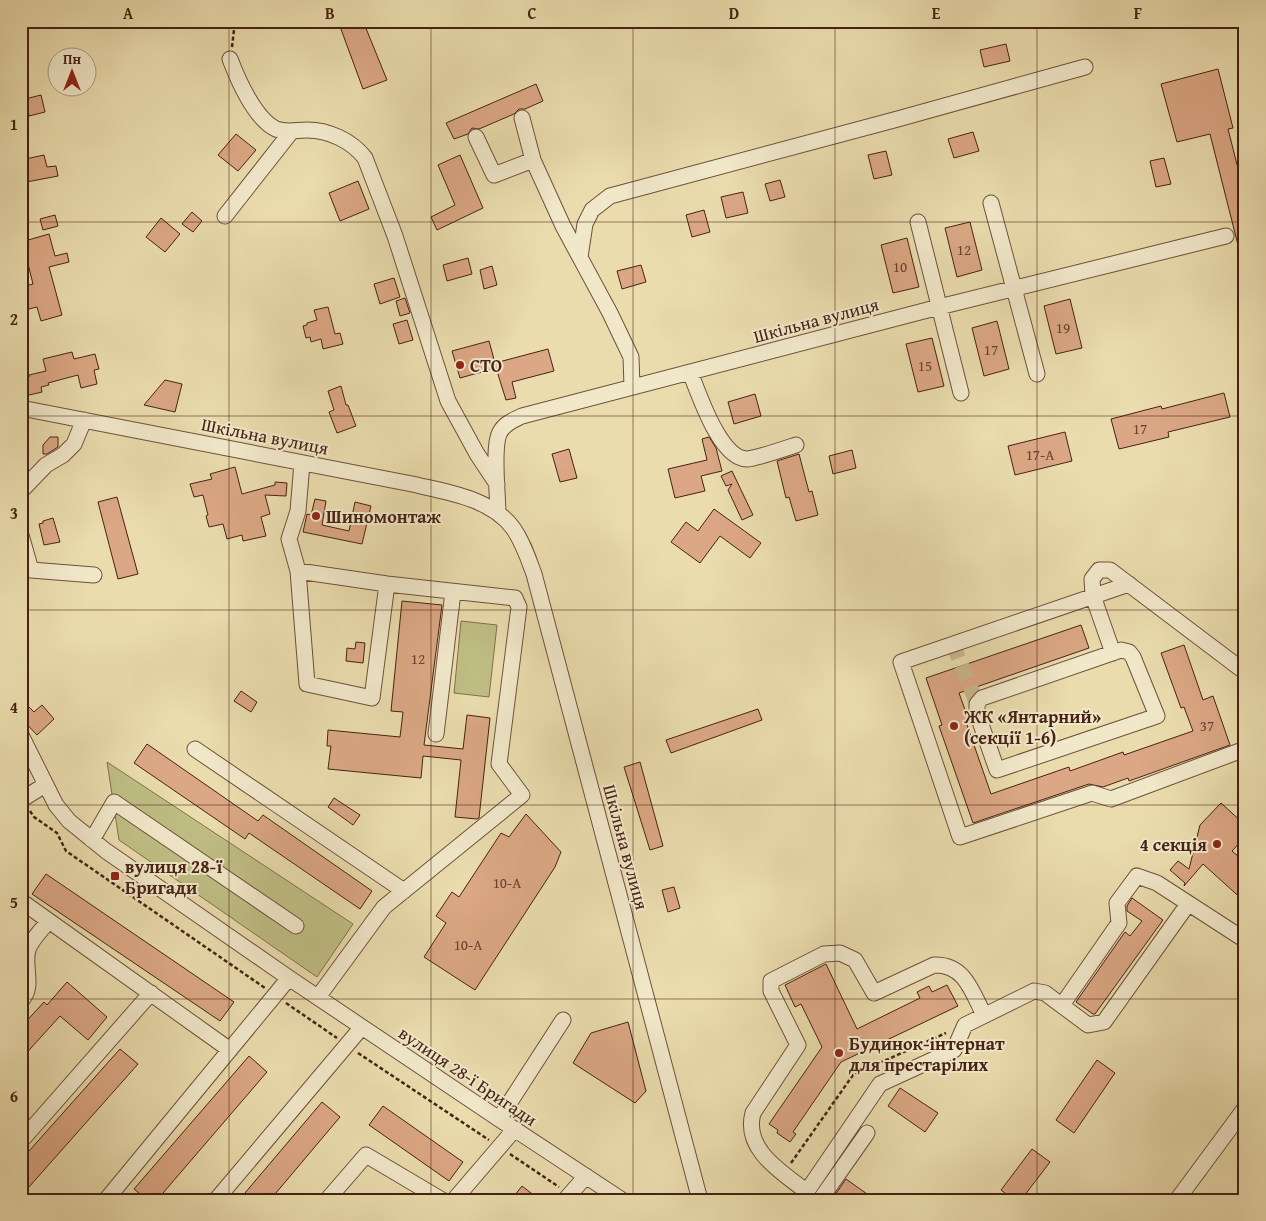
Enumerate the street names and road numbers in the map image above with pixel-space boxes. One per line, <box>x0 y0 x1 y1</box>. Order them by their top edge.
street label: Шкільна вулиця <box>750 290 882 350</box>
street label: Шкільна вулиця <box>199 410 331 462</box>
street label: Шкільна вулиця <box>596 781 656 913</box>
street label: вулиця 28-ї Бригади <box>393 1019 543 1133</box>

